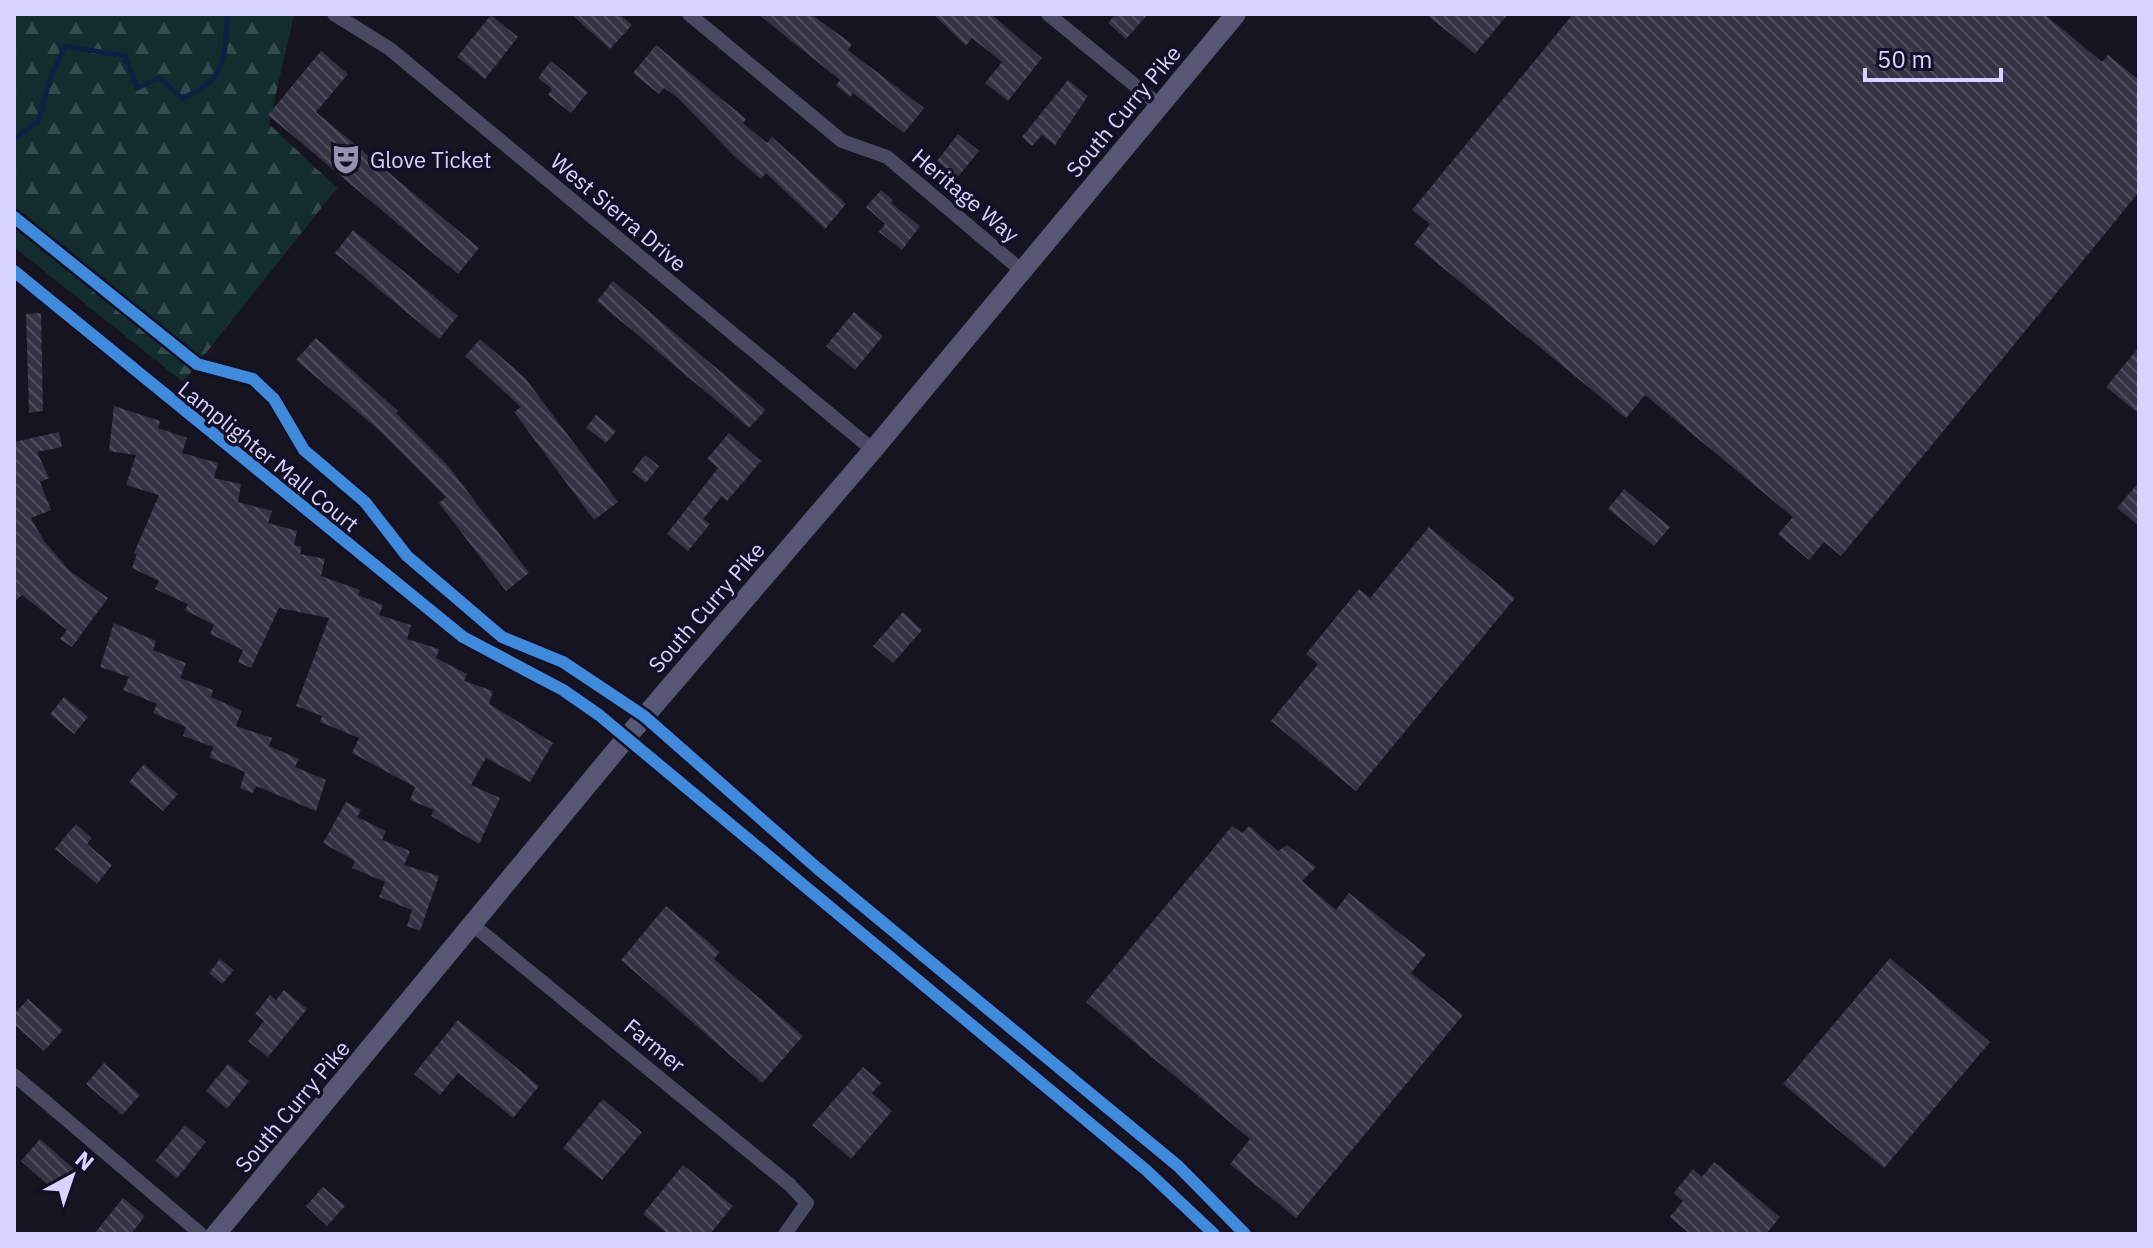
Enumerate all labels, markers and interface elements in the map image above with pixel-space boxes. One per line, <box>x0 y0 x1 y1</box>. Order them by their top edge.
scale bar <box>1865 32 2001 82</box>
street label: South Curry Pike <box>1059 39 1187 183</box>
text: 50 m <box>1877 43 1932 75</box>
theatre icon: Glove Ticket <box>329 142 363 176</box>
street label: Heritage Way <box>906 142 1026 248</box>
place label: Glove Ticket <box>370 145 492 174</box>
street label: West Sierra Drive <box>545 146 693 278</box>
street label: Lamplighter Mall Court <box>173 374 365 538</box>
street label: South Curry Pike <box>641 536 771 678</box>
street label: Farmer <box>618 1012 692 1078</box>
street label: South Curry Pike <box>228 1034 356 1178</box>
north arrow <box>32 1136 112 1216</box>
text: N <box>70 1144 101 1177</box>

